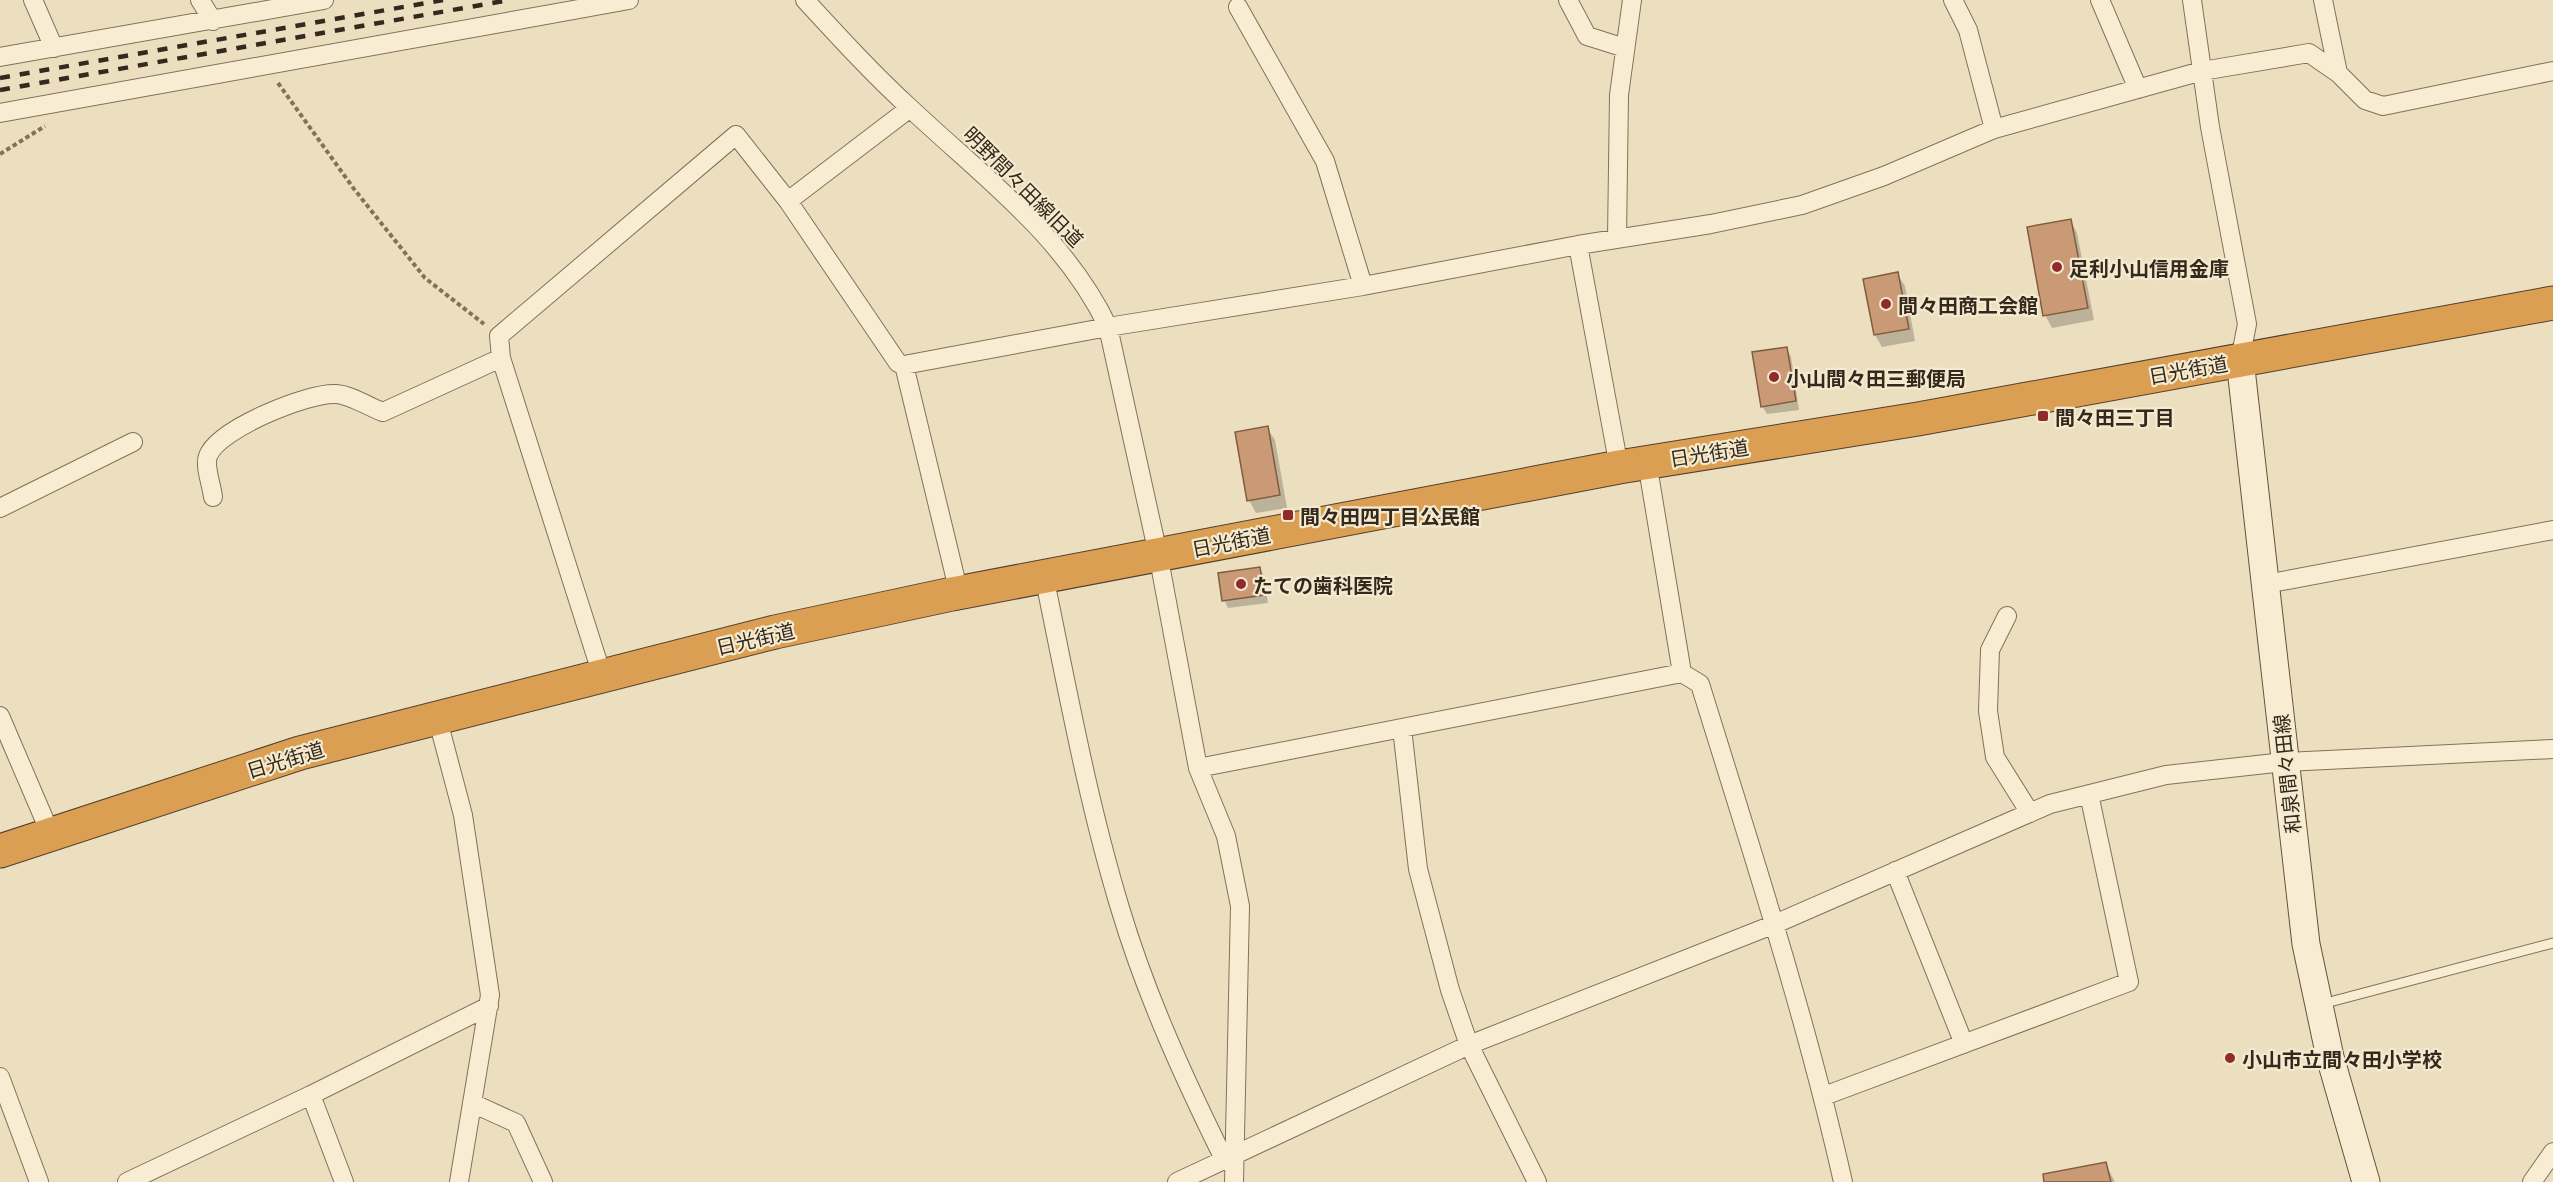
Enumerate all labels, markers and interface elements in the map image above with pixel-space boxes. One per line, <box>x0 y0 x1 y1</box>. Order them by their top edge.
street label: 明野間々田線旧道 <box>957 119 1091 253</box>
place label: 足利小山信用金庫 <box>2069 253 2229 282</box>
marker: 足利小山信用金庫 <box>2050 260 2064 274</box>
place label: 間々田商工会館 <box>1898 290 2038 319</box>
marker: 間々田商工会館 <box>1879 297 1893 311</box>
street label: 日光街道 <box>2146 348 2230 390</box>
place label: 小山間々田三郵便局 <box>1786 363 1966 392</box>
marker: 小山間々田三郵便局 <box>1767 370 1781 384</box>
place label: 間々田三丁目 <box>2055 402 2175 431</box>
marker: 間々田三丁目 <box>2036 409 2050 423</box>
street label: 日光街道 <box>1667 431 1751 473</box>
place label: 間々田四丁目公民館 <box>1300 501 1480 530</box>
marker: 間々田四丁目公民館 <box>1281 508 1295 522</box>
street label: 日光街道 <box>1189 519 1273 563</box>
place label: たての歯科医院 <box>1253 570 1393 599</box>
marker: たての歯科医院 <box>1234 577 1248 591</box>
street label: 日光街道 <box>713 615 797 661</box>
street label: 和泉間々田線 <box>2265 713 2307 835</box>
street label: 日光街道 <box>243 733 327 785</box>
place label: 小山市立間々田小学校 <box>2242 1044 2442 1073</box>
marker: 小山市立間々田小学校 <box>2223 1051 2237 1065</box>

